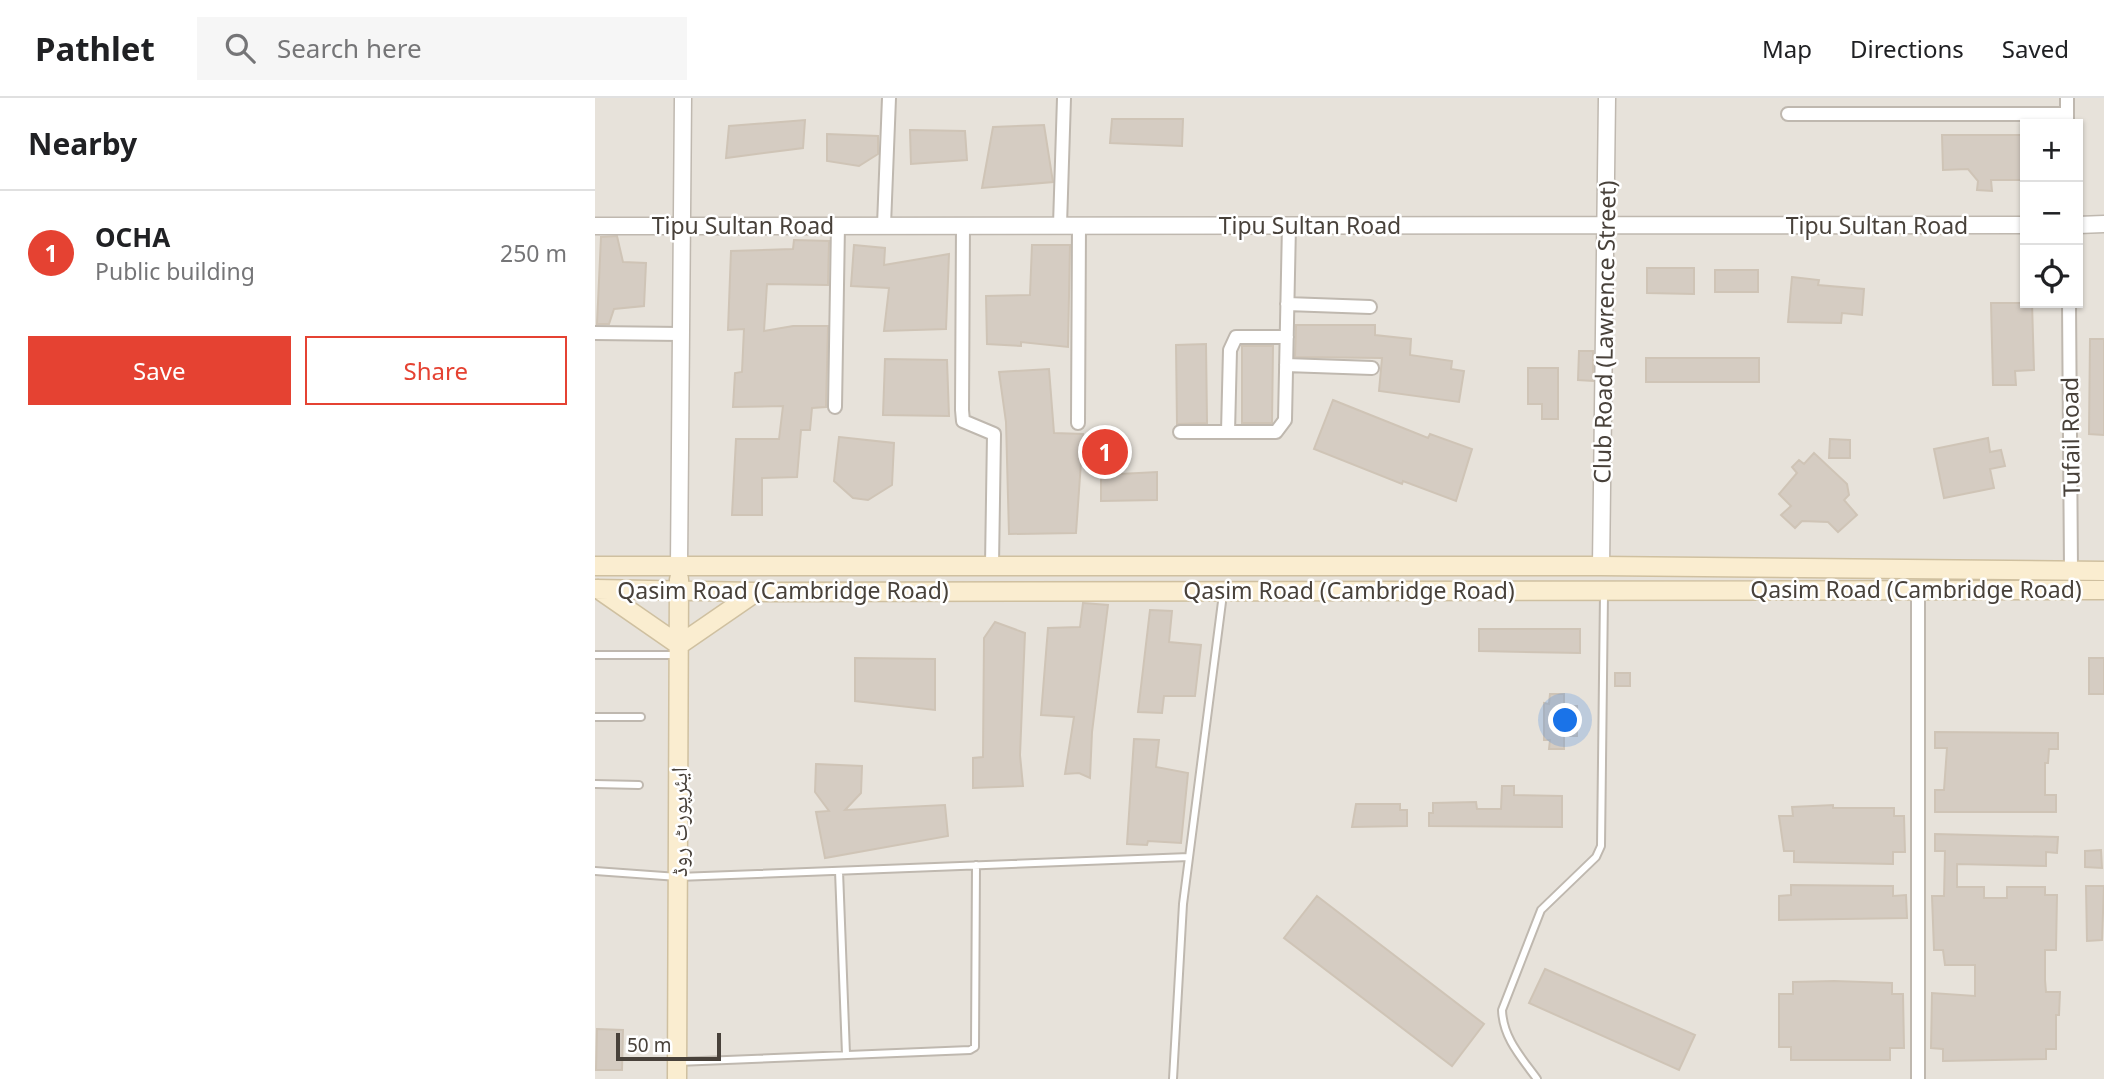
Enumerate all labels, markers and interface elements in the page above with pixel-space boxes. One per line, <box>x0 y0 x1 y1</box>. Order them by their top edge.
search box <box>197 17 687 80</box>
text: Pathlet <box>35 26 155 71</box>
icon: search <box>221 29 259 67</box>
text: Search here <box>277 30 422 66</box>
text: Map <box>1762 32 1812 65</box>
text: Directions <box>1850 32 1964 65</box>
text: Saved <box>2002 32 2069 65</box>
map controls <box>2020 119 2083 308</box>
button: + <box>2020 119 2083 182</box>
text: Nearby <box>28 123 137 164</box>
street label: Club Road (Lawrence Street) <box>1585 180 1623 484</box>
button: − <box>2020 182 2083 245</box>
street label: Tipu Sultan Road <box>652 209 834 241</box>
street label: Tipu Sultan Road <box>1219 209 1401 241</box>
street label: Tipu Sultan Road <box>1786 209 1968 241</box>
text: OCHA <box>95 219 170 255</box>
text: 1 <box>44 237 58 269</box>
text: 250 m <box>500 237 567 269</box>
button: locate <box>2020 245 2083 308</box>
text: Public building <box>95 255 255 287</box>
button: Save <box>28 336 291 405</box>
button: Share <box>305 336 567 405</box>
street label: Tufail Road <box>2053 377 2087 497</box>
pin: 1 <box>1082 426 1128 478</box>
street label: Qasim Road (Cambridge Road) <box>1750 573 2082 605</box>
street label: Qasim Road (Cambridge Road) <box>617 574 949 606</box>
street label: Qasim Road (Cambridge Road) <box>1183 574 1515 606</box>
your location <box>1548 703 1582 737</box>
street label: ایئرپورٹ روڈ <box>662 767 694 877</box>
scale bar <box>616 1030 721 1062</box>
text: 50 m <box>627 1032 671 1058</box>

